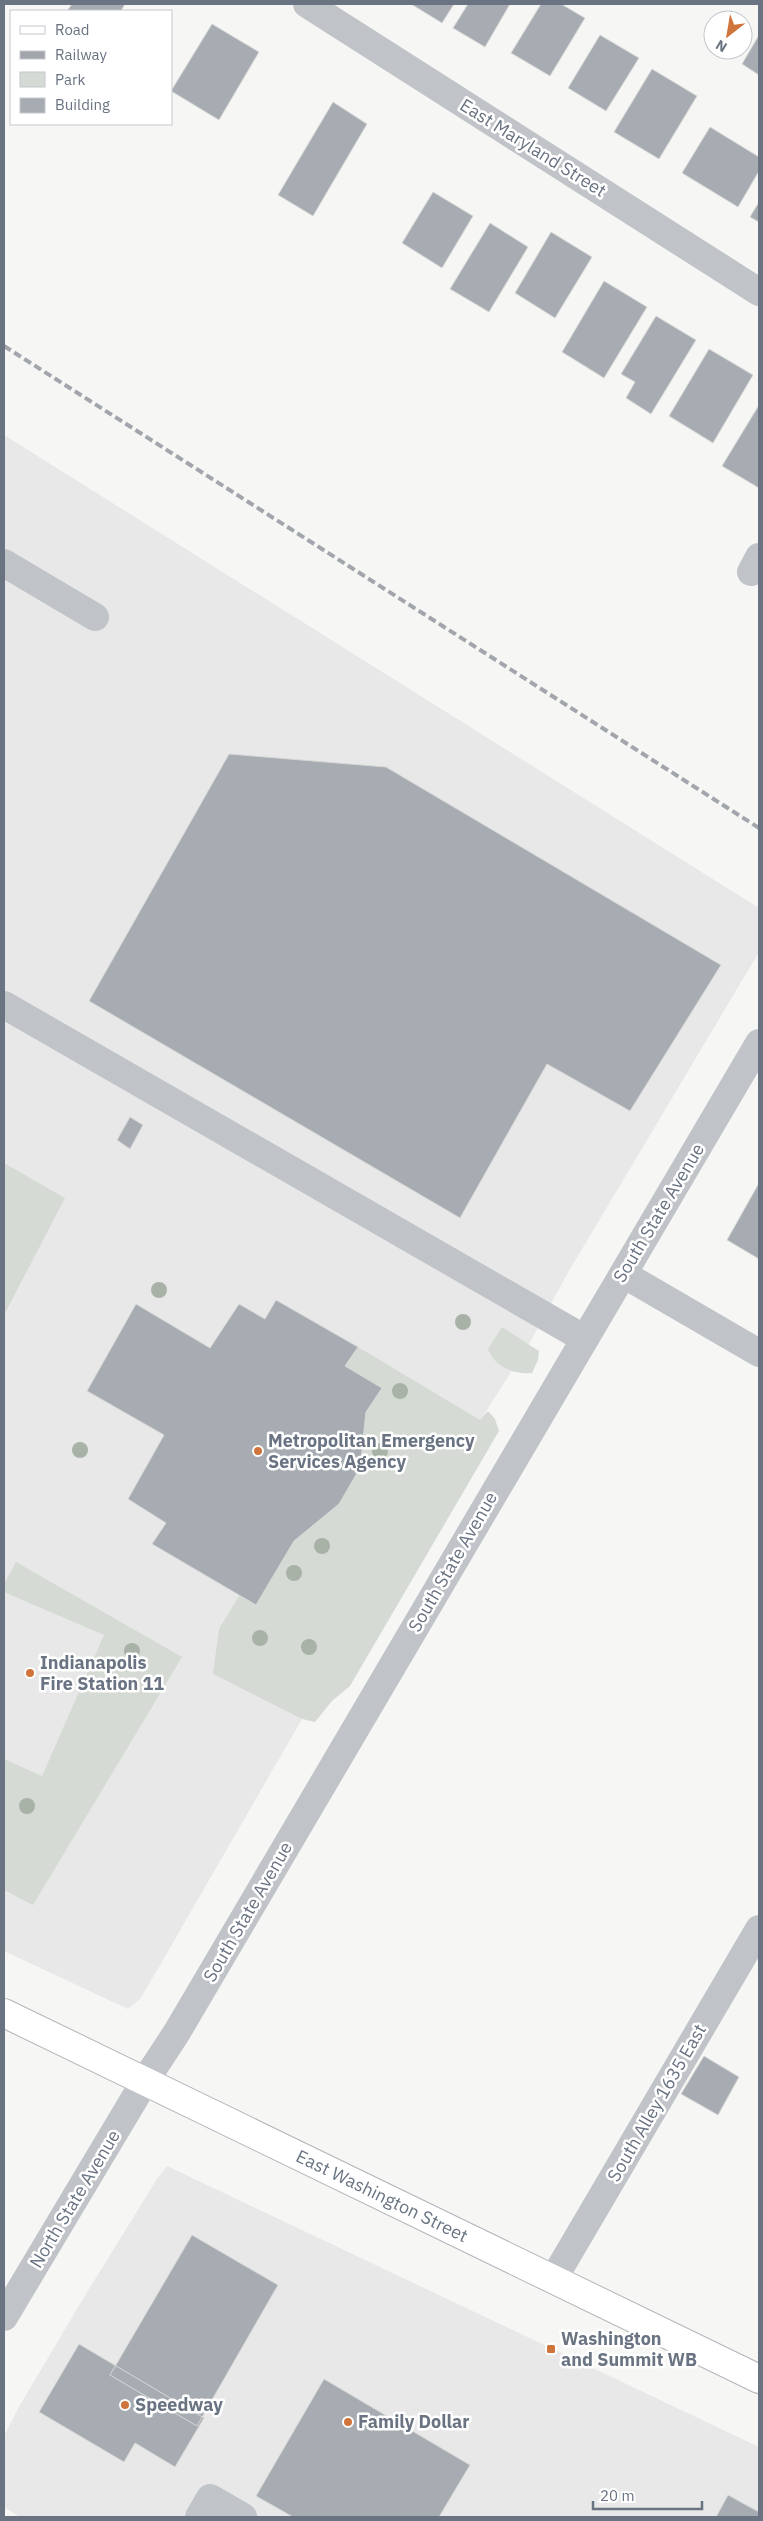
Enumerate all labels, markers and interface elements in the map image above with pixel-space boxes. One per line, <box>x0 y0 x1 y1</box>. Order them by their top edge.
legend <box>10 10 172 125</box>
north arrow <box>703 10 753 60</box>
text: Road <box>55 20 90 39</box>
text: N <box>712 36 730 56</box>
text: Railway <box>55 45 108 64</box>
text: Park <box>55 70 85 89</box>
street label: East Maryland Street <box>456 93 611 202</box>
text: Building <box>55 95 110 114</box>
street label: South State Avenue <box>608 1139 709 1287</box>
place label: Metropolitan Emergency Services Agency <box>268 1429 475 1473</box>
marker: Metropolitan Emergency Services Agency <box>252 1445 264 1457</box>
street label: South State Avenue <box>403 1487 502 1636</box>
place label: Indianapolis Fire Station 11 <box>40 1651 164 1695</box>
marker: Indianapolis Fire Station 11 <box>24 1667 36 1679</box>
street label: South State Avenue <box>198 1837 297 1986</box>
street label: South Alley 1635 East <box>602 2020 711 2186</box>
street label: North State Avenue <box>24 2125 125 2272</box>
street label: East Washington Street <box>292 2144 472 2247</box>
place label: Washington and Summit WB <box>561 2327 697 2371</box>
marker: Washington and Summit WB <box>545 2343 557 2355</box>
place label: Speedway <box>135 2393 223 2416</box>
marker: Speedway <box>119 2399 131 2411</box>
place label: Family Dollar <box>358 2410 469 2433</box>
marker: Family Dollar <box>342 2416 354 2428</box>
scale bar <box>593 2478 702 2510</box>
text: 20 m <box>600 2486 635 2505</box>

